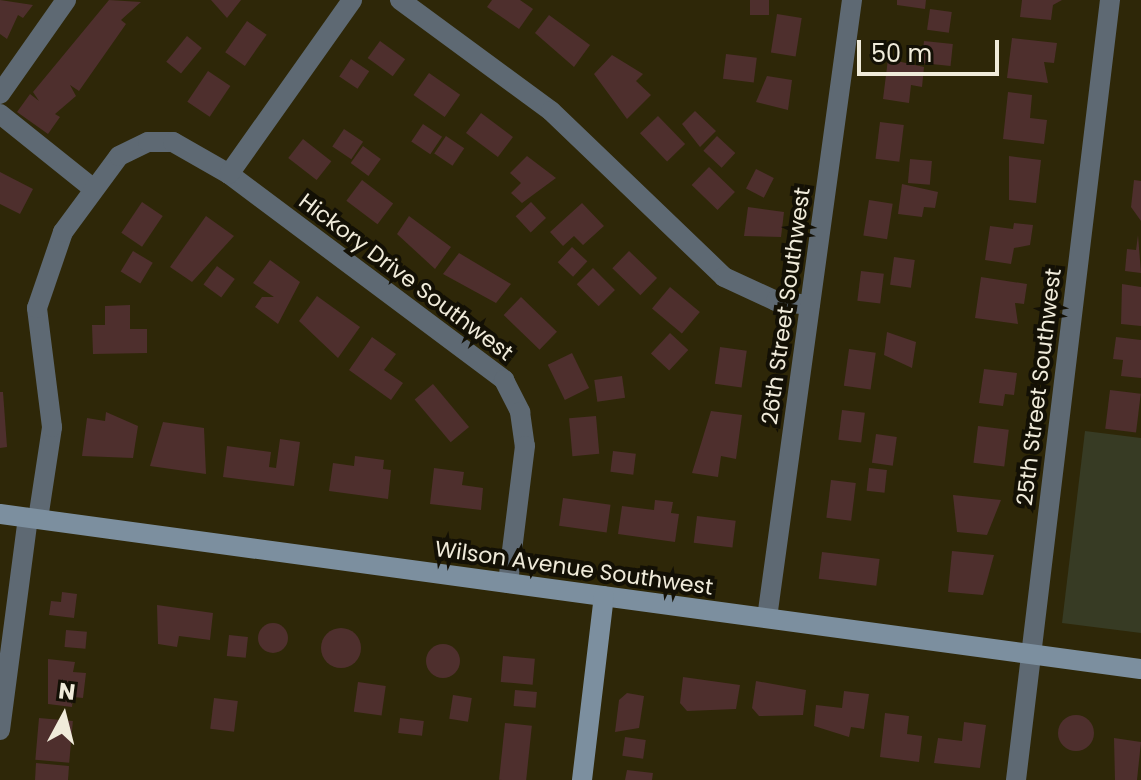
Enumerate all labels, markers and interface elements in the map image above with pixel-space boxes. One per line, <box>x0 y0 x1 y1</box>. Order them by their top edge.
scale bar <box>861 24 1003 74</box>
text: 50 m <box>871 37 932 70</box>
street label: 26th Street Southwest <box>756 186 816 426</box>
street label: Hickory Drive Southwest <box>294 188 518 366</box>
street label: 25th Street Southwest <box>1011 267 1067 507</box>
street label: Wilson Avenue Southwest <box>433 535 715 601</box>
text: N <box>57 675 77 708</box>
north arrow <box>24 676 104 756</box>

